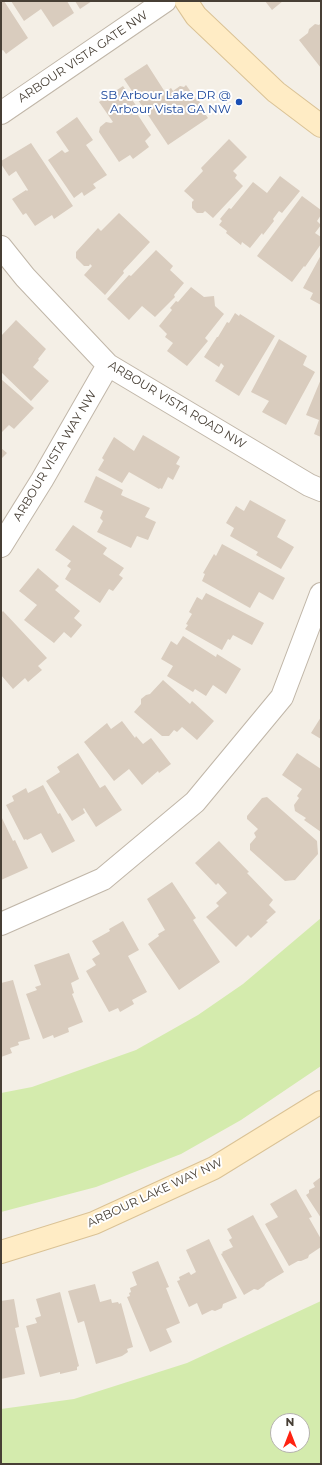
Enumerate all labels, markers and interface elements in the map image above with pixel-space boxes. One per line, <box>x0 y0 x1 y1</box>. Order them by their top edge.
street label: ARBOUR VISTA GATE NW <box>15 8 151 106</box>
place label: SB Arbour Lake DR @ Arbour Vista GA NW <box>101 88 231 116</box>
marker: SB Arbour Lake DR @ Arbour Vista GA NW <box>234 97 244 107</box>
street label: ARBOUR VISTA ROAD NW <box>105 358 249 452</box>
street label: ARBOUR VISTA WAY NW <box>10 388 100 524</box>
street label: ARBOUR LAKE WAY NW <box>85 1155 225 1231</box>
north arrow <box>270 1413 310 1453</box>
text: N <box>286 1415 294 1429</box>

